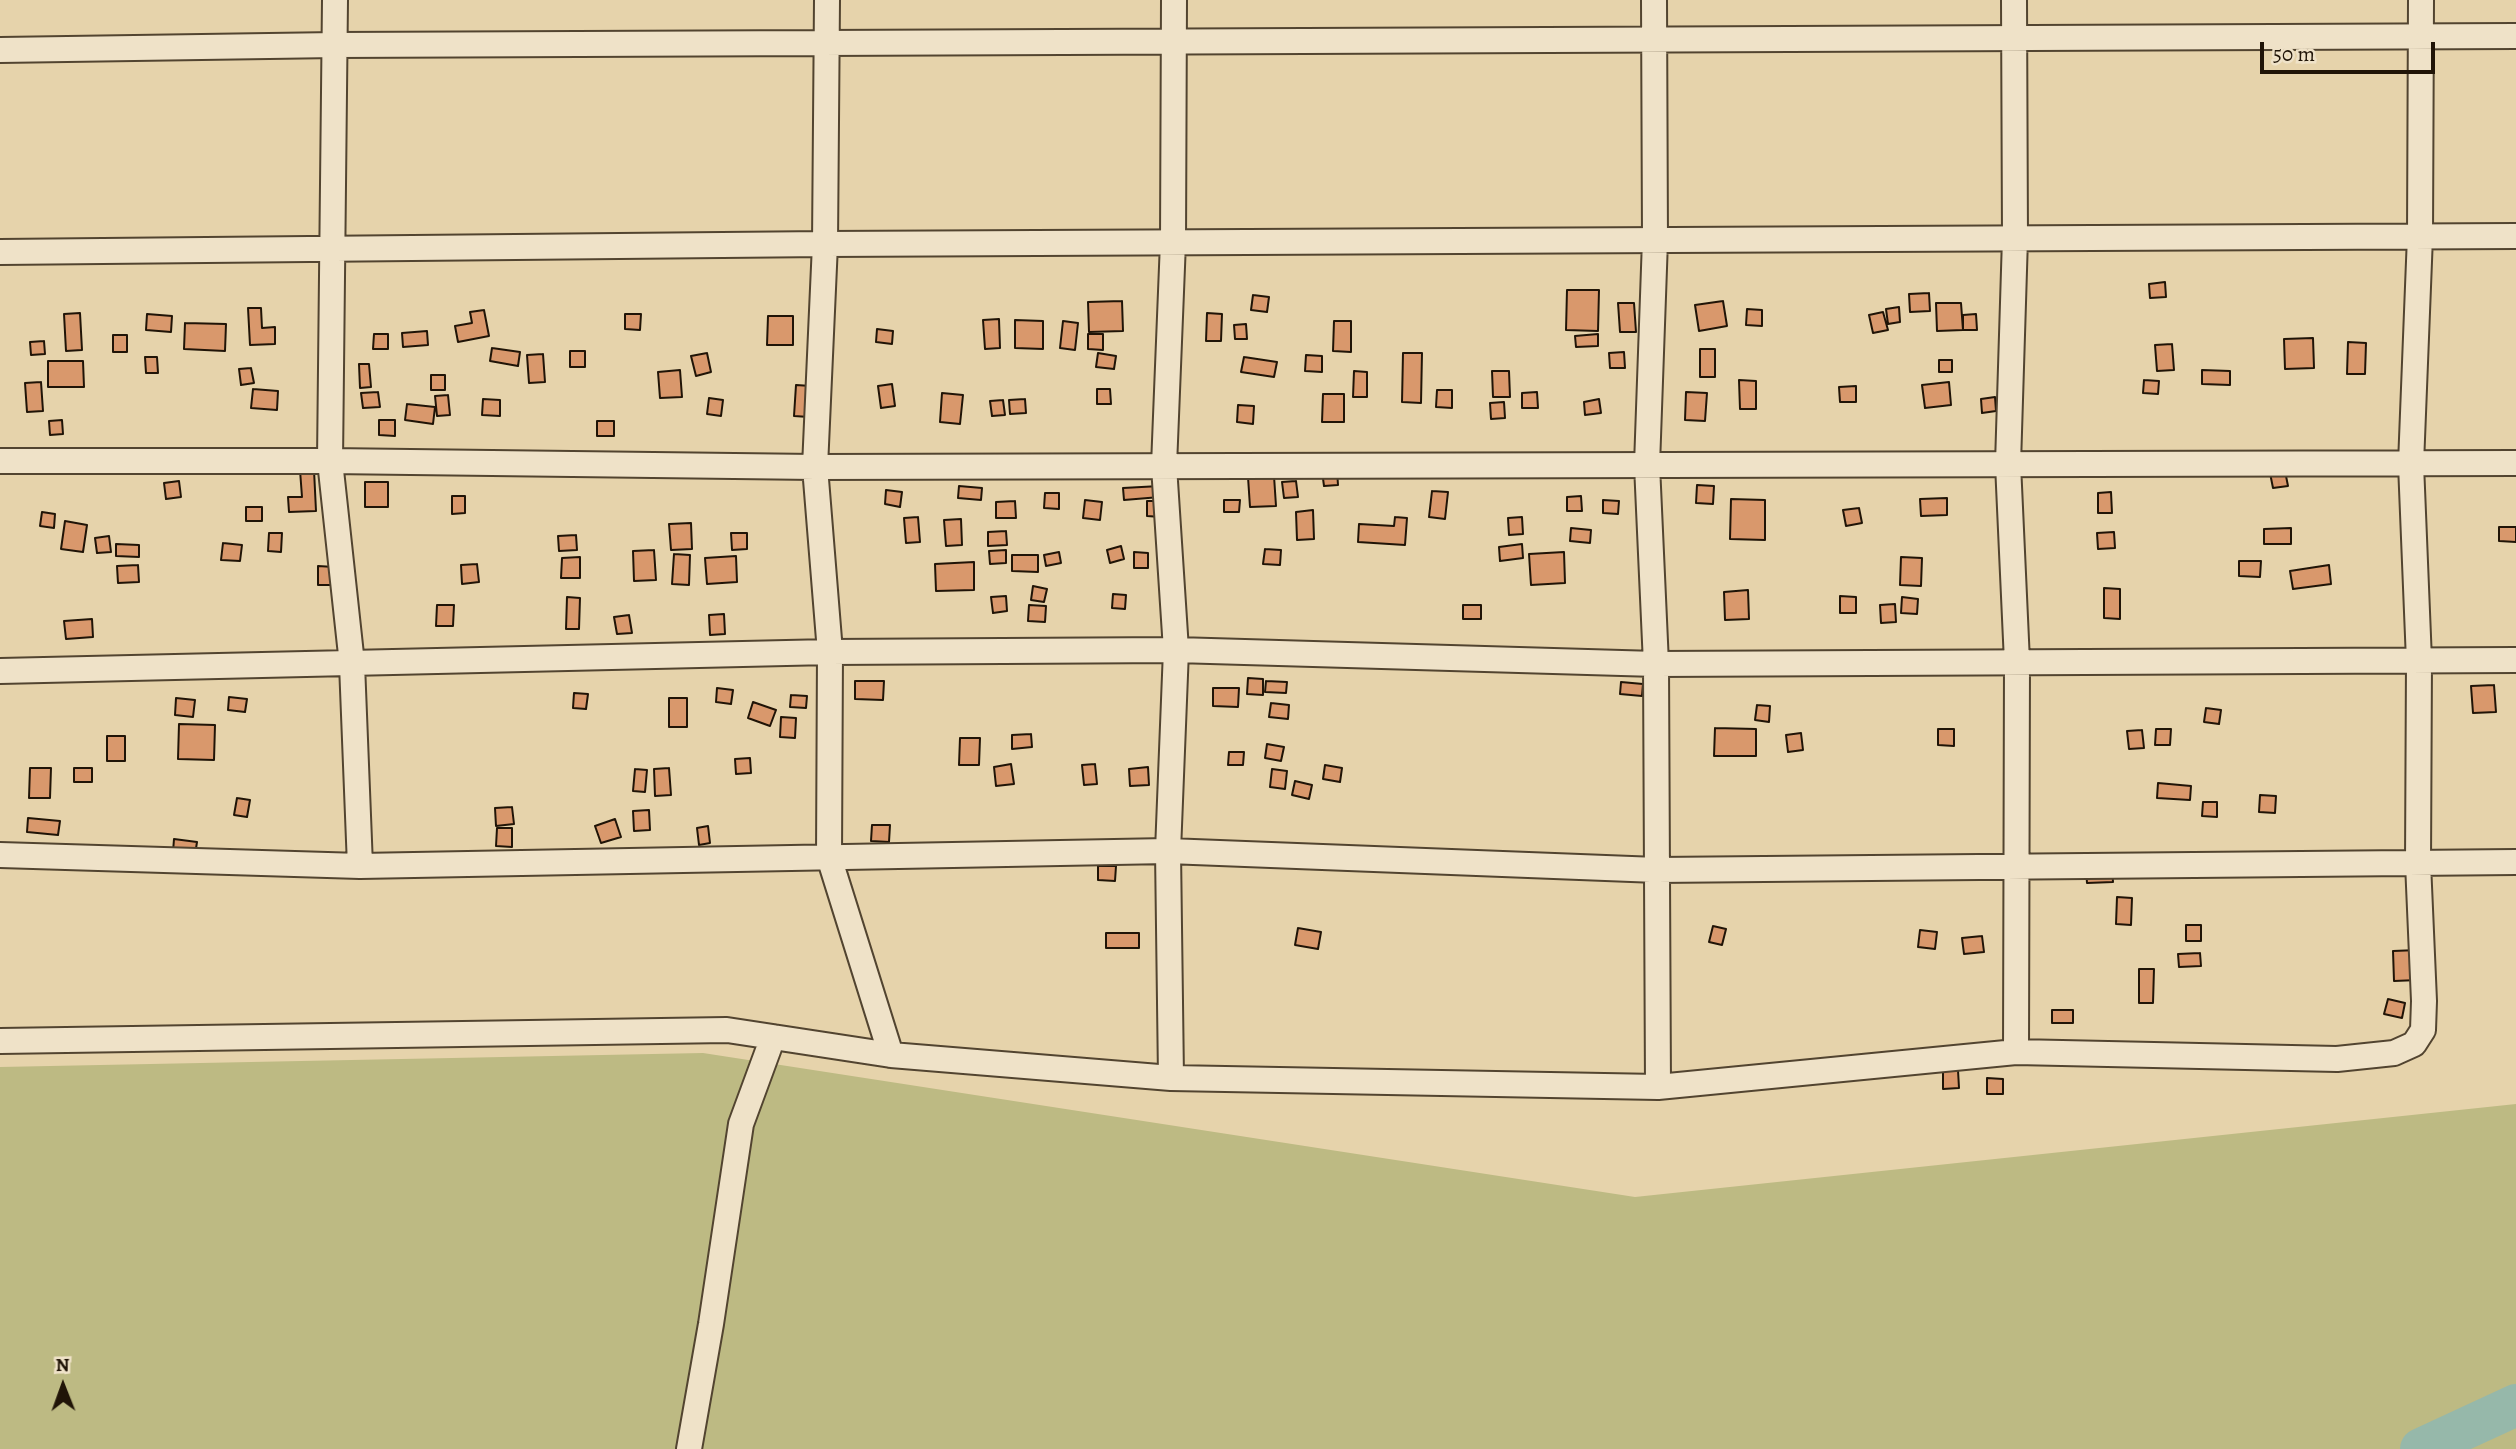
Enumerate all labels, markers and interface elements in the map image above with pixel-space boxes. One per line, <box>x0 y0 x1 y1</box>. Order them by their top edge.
scale bar <box>2264 28 2439 72</box>
text: 50 m <box>2273 40 2315 68</box>
north arrow <box>28 1351 98 1421</box>
text: N <box>55 1352 70 1378</box>

